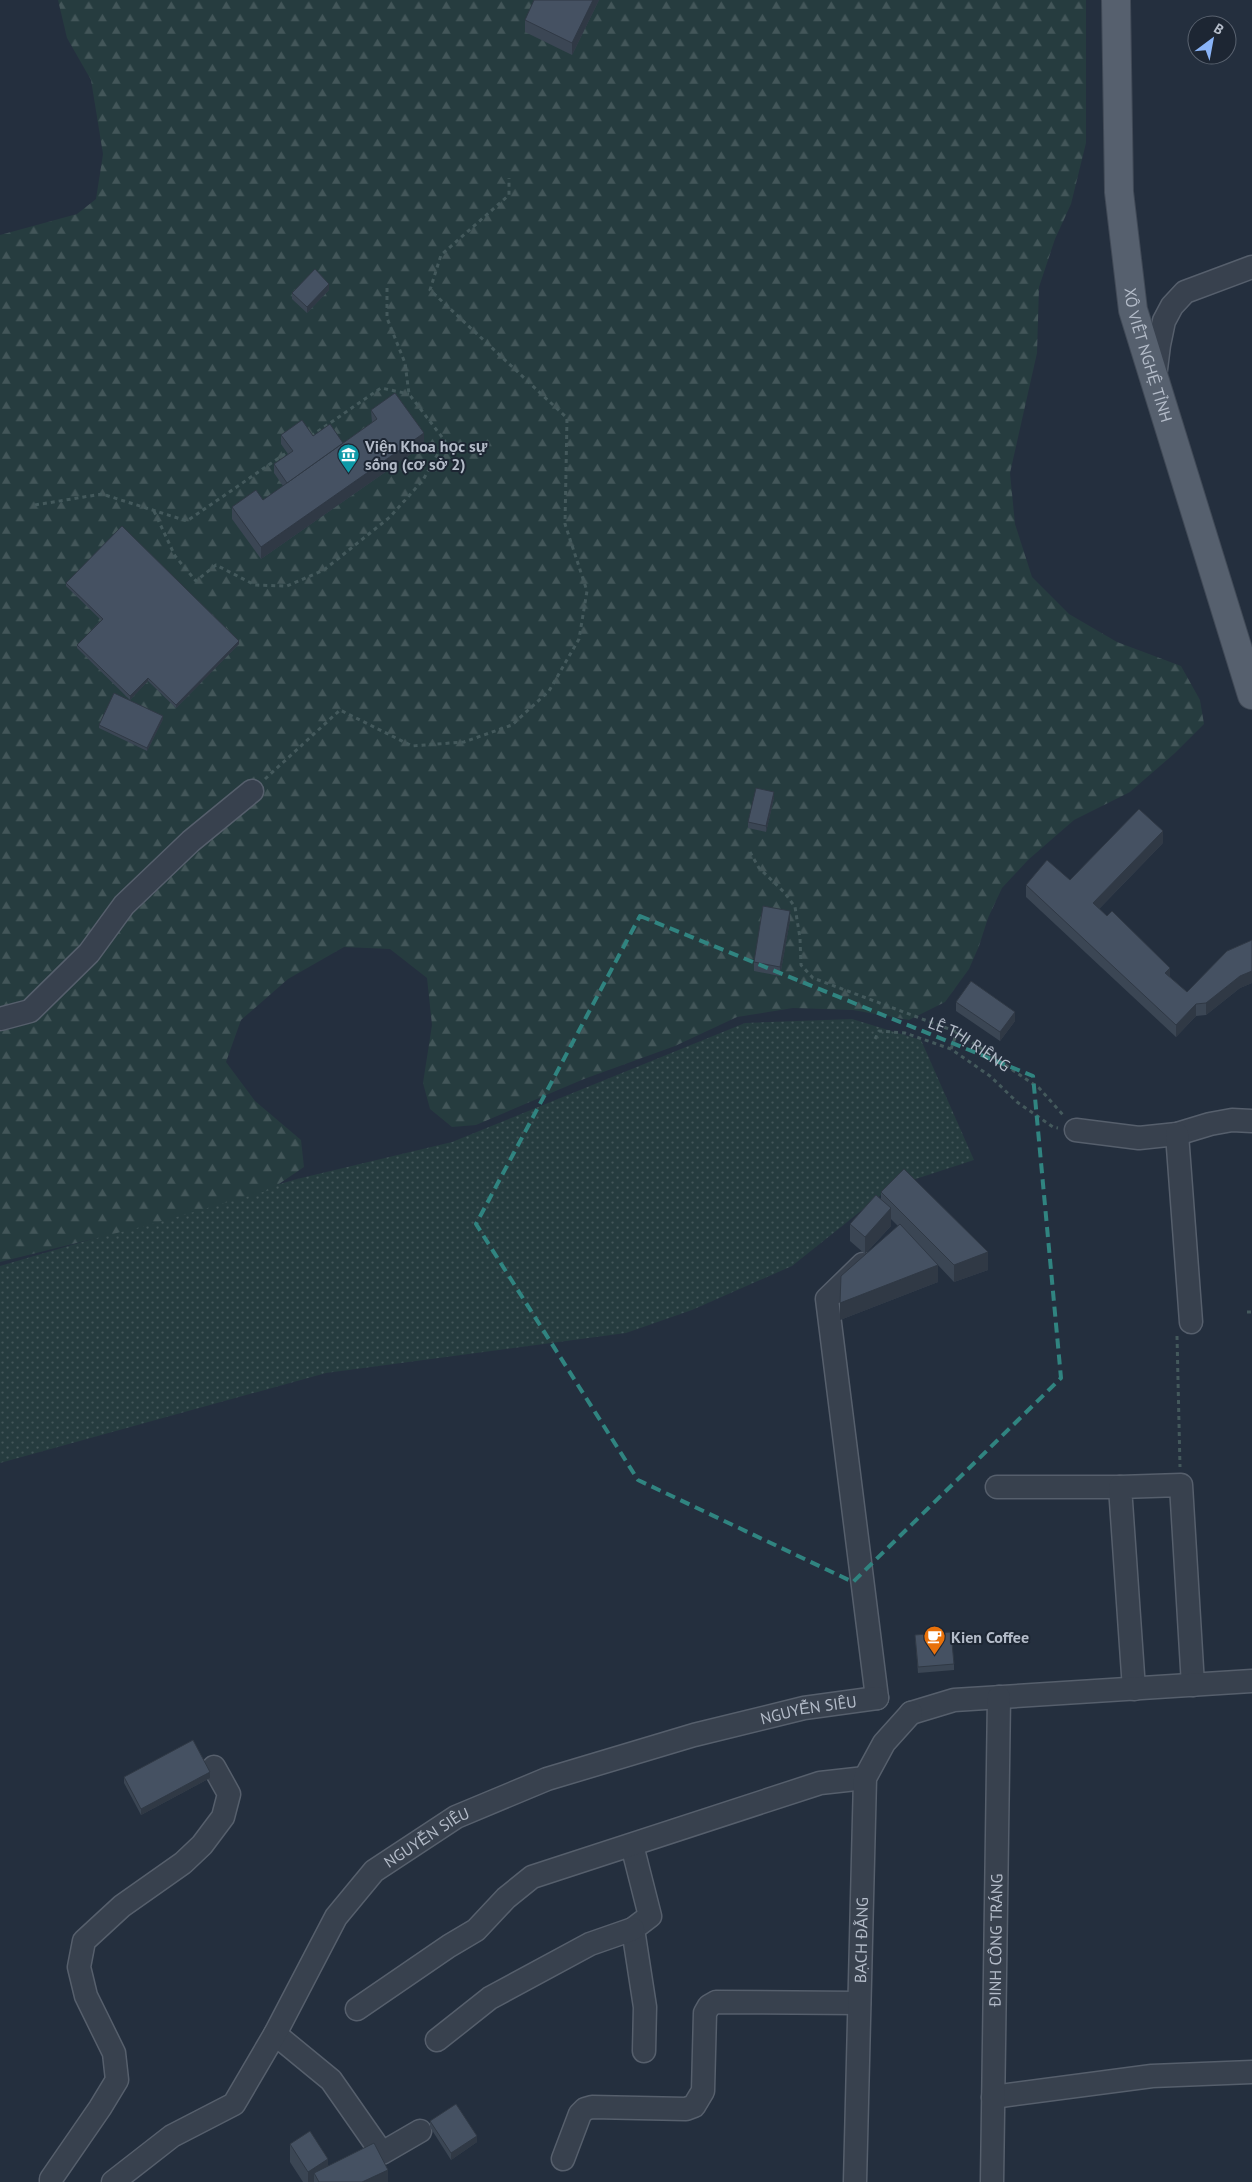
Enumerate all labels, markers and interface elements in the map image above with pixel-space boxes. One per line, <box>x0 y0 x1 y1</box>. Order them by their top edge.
north arrow <box>1187 15 1237 65</box>
text: B <box>1211 19 1227 39</box>
street label: XÔ VIẾT NGHỆ TỈNH <box>1120 286 1177 425</box>
place label: Viện Khoa học sự sống (cơ sở 2) <box>364 436 488 474</box>
museum icon: Viện Khoa học sự sống (cơ sở 2) <box>337 443 361 474</box>
street label: LÊ THỊ RIÊNG <box>926 1012 1014 1076</box>
cafe icon: Kien Coffee <box>923 1625 947 1656</box>
place label: Kien Coffee <box>951 1627 1029 1647</box>
street label: NGUYỄN SIÊU <box>758 1691 858 1728</box>
street label: NGUYỄN SIÊU <box>380 1803 472 1872</box>
street label: ĐINH CÔNG TRÁNG <box>985 1873 1006 2008</box>
street label: BẠCH ĐẰNG <box>850 1897 872 1983</box>

